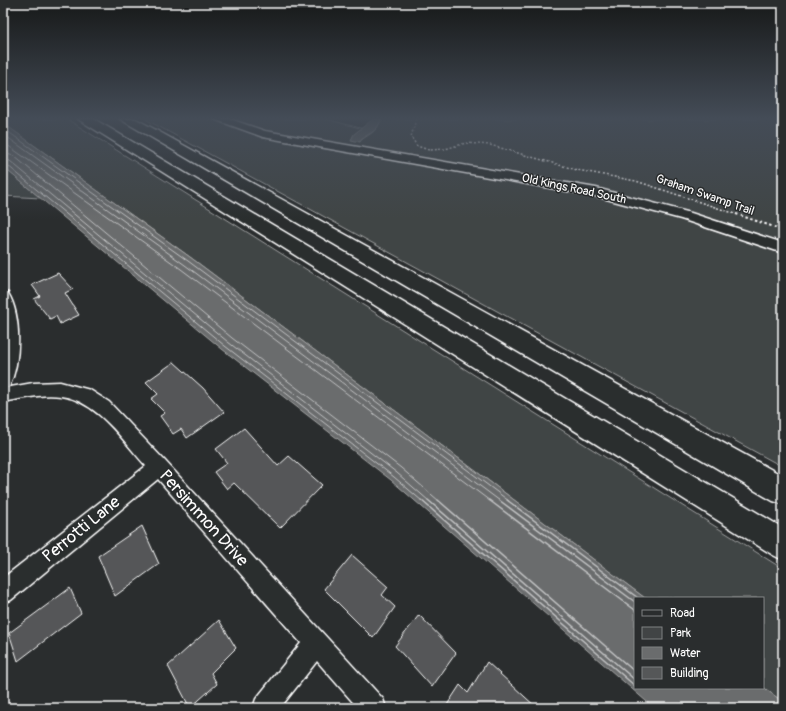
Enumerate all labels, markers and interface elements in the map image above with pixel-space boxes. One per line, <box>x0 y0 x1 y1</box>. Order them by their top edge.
street label: Old Kings Road South <box>520 171 628 207</box>
street label: Graham Swamp Trail <box>654 171 756 219</box>
street label: Persimmon Drive <box>155 465 253 571</box>
street label: Perrotti Lane <box>38 491 125 567</box>
legend <box>634 597 764 689</box>
text: Road <box>670 606 695 621</box>
text: Park <box>670 626 691 641</box>
text: Water <box>670 646 701 661</box>
text: Building <box>670 666 709 681</box>

